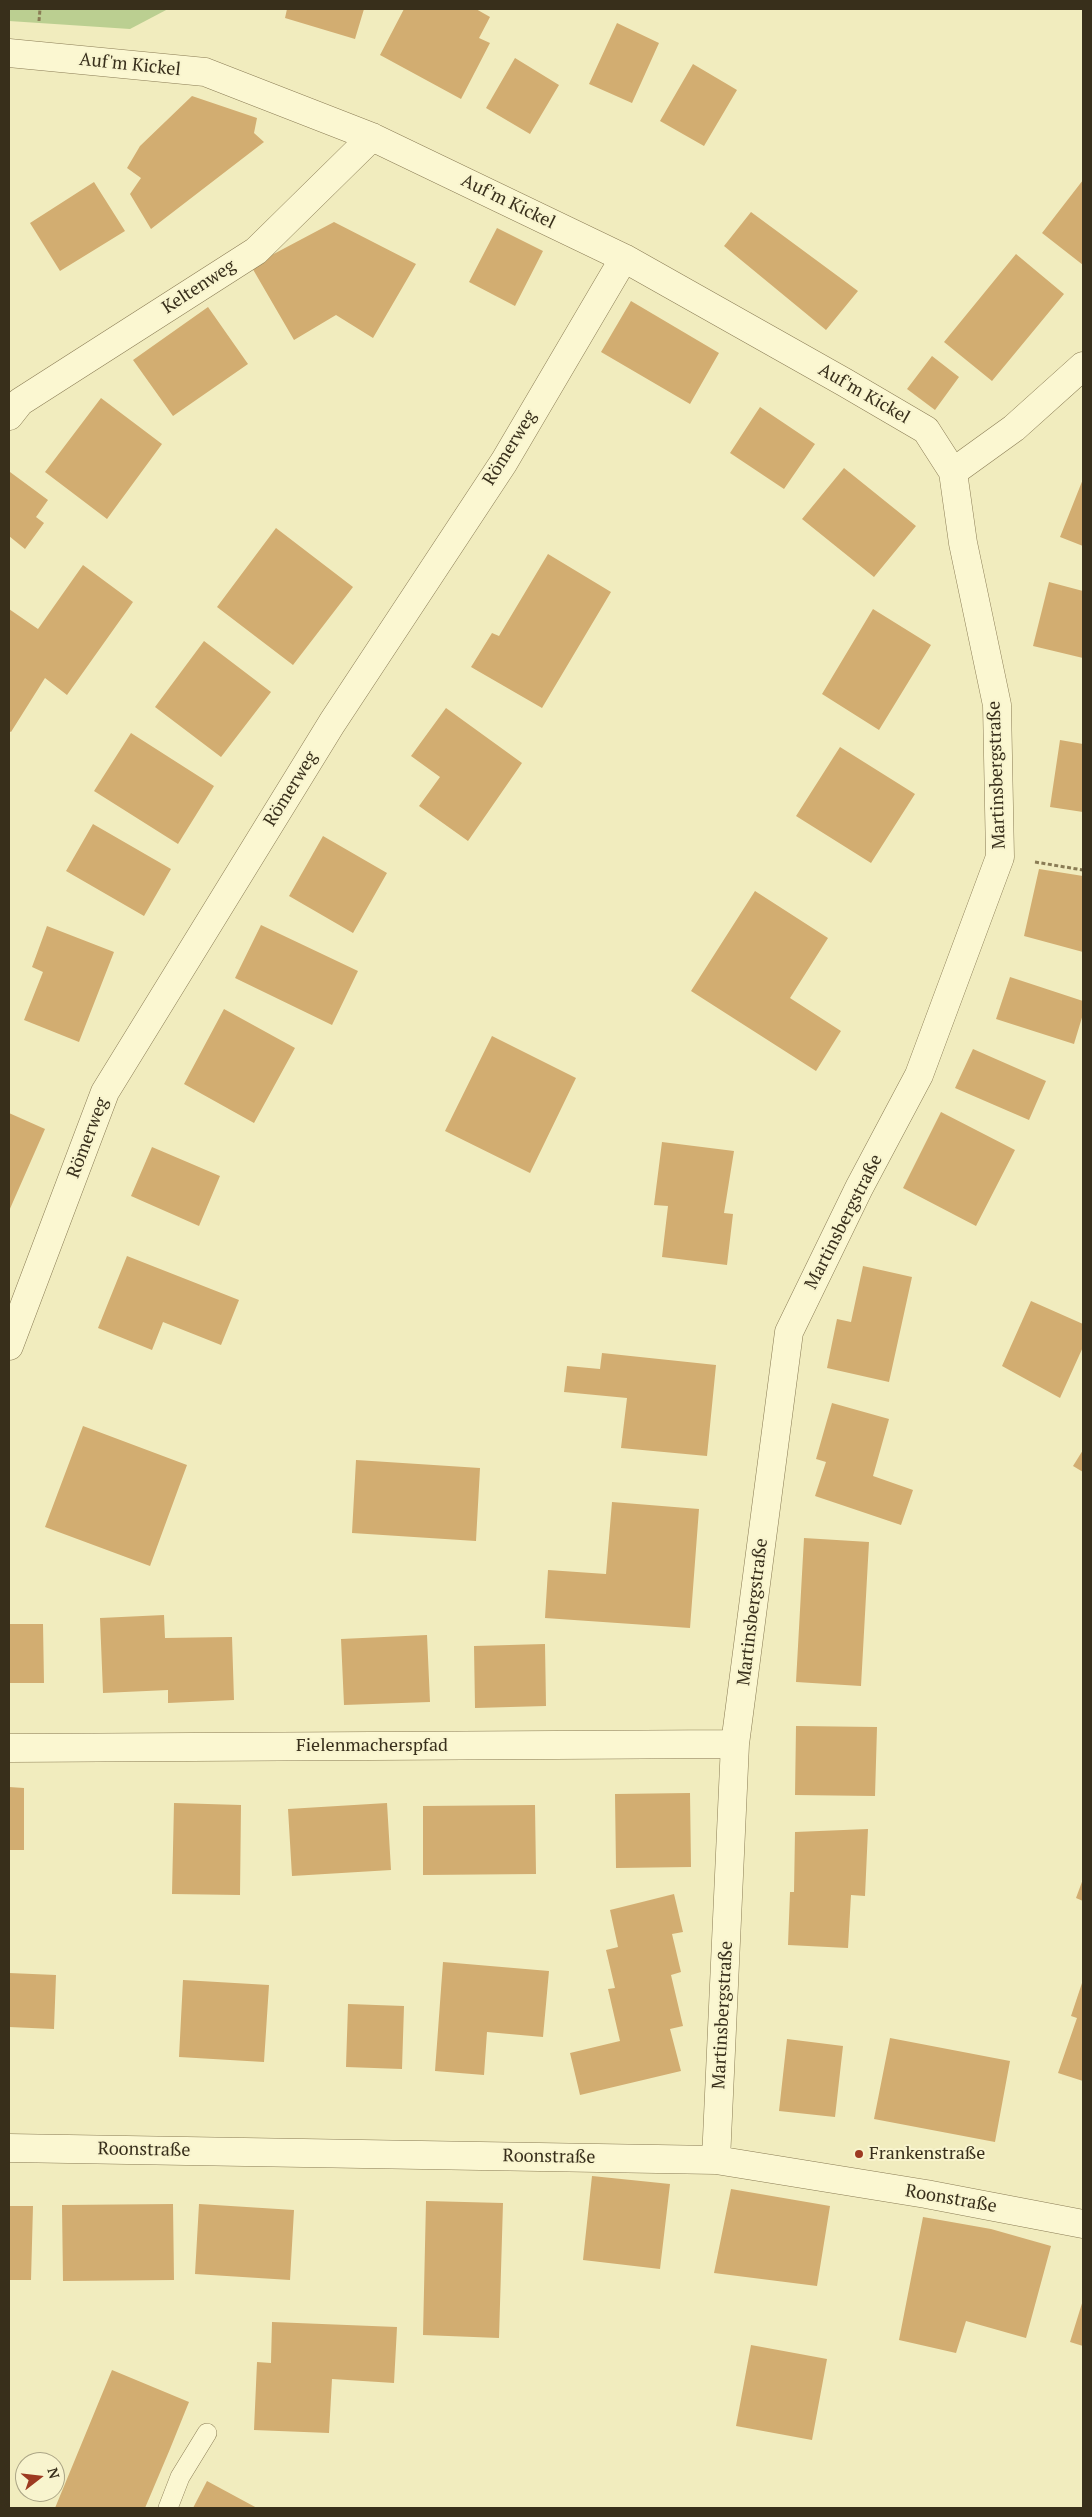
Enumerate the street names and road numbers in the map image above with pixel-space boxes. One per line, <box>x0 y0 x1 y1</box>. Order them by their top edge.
street label: Auf'm Kickel <box>78 49 182 81</box>
street label: Auf'm Kickel <box>458 170 558 234</box>
street label: Keltenweg <box>158 255 240 319</box>
street label: Auf'm Kickel <box>815 359 913 429</box>
street label: Römerweg <box>479 407 541 489</box>
street label: Martinsbergstraße <box>984 700 1010 850</box>
street label: Römerweg <box>260 748 322 830</box>
street label: Römerweg <box>63 1095 113 1181</box>
street label: Martinsbergstraße <box>801 1151 887 1293</box>
street label: Martinsbergstraße <box>733 1537 773 1687</box>
street label: Fielenmacherspfad <box>296 1735 448 1757</box>
street label: Martinsbergstraße <box>708 1940 738 2090</box>
street label: Roonstraße <box>97 2138 191 2162</box>
street label: Roonstraße <box>502 2145 596 2169</box>
street label: Roonstraße <box>903 2180 999 2218</box>

